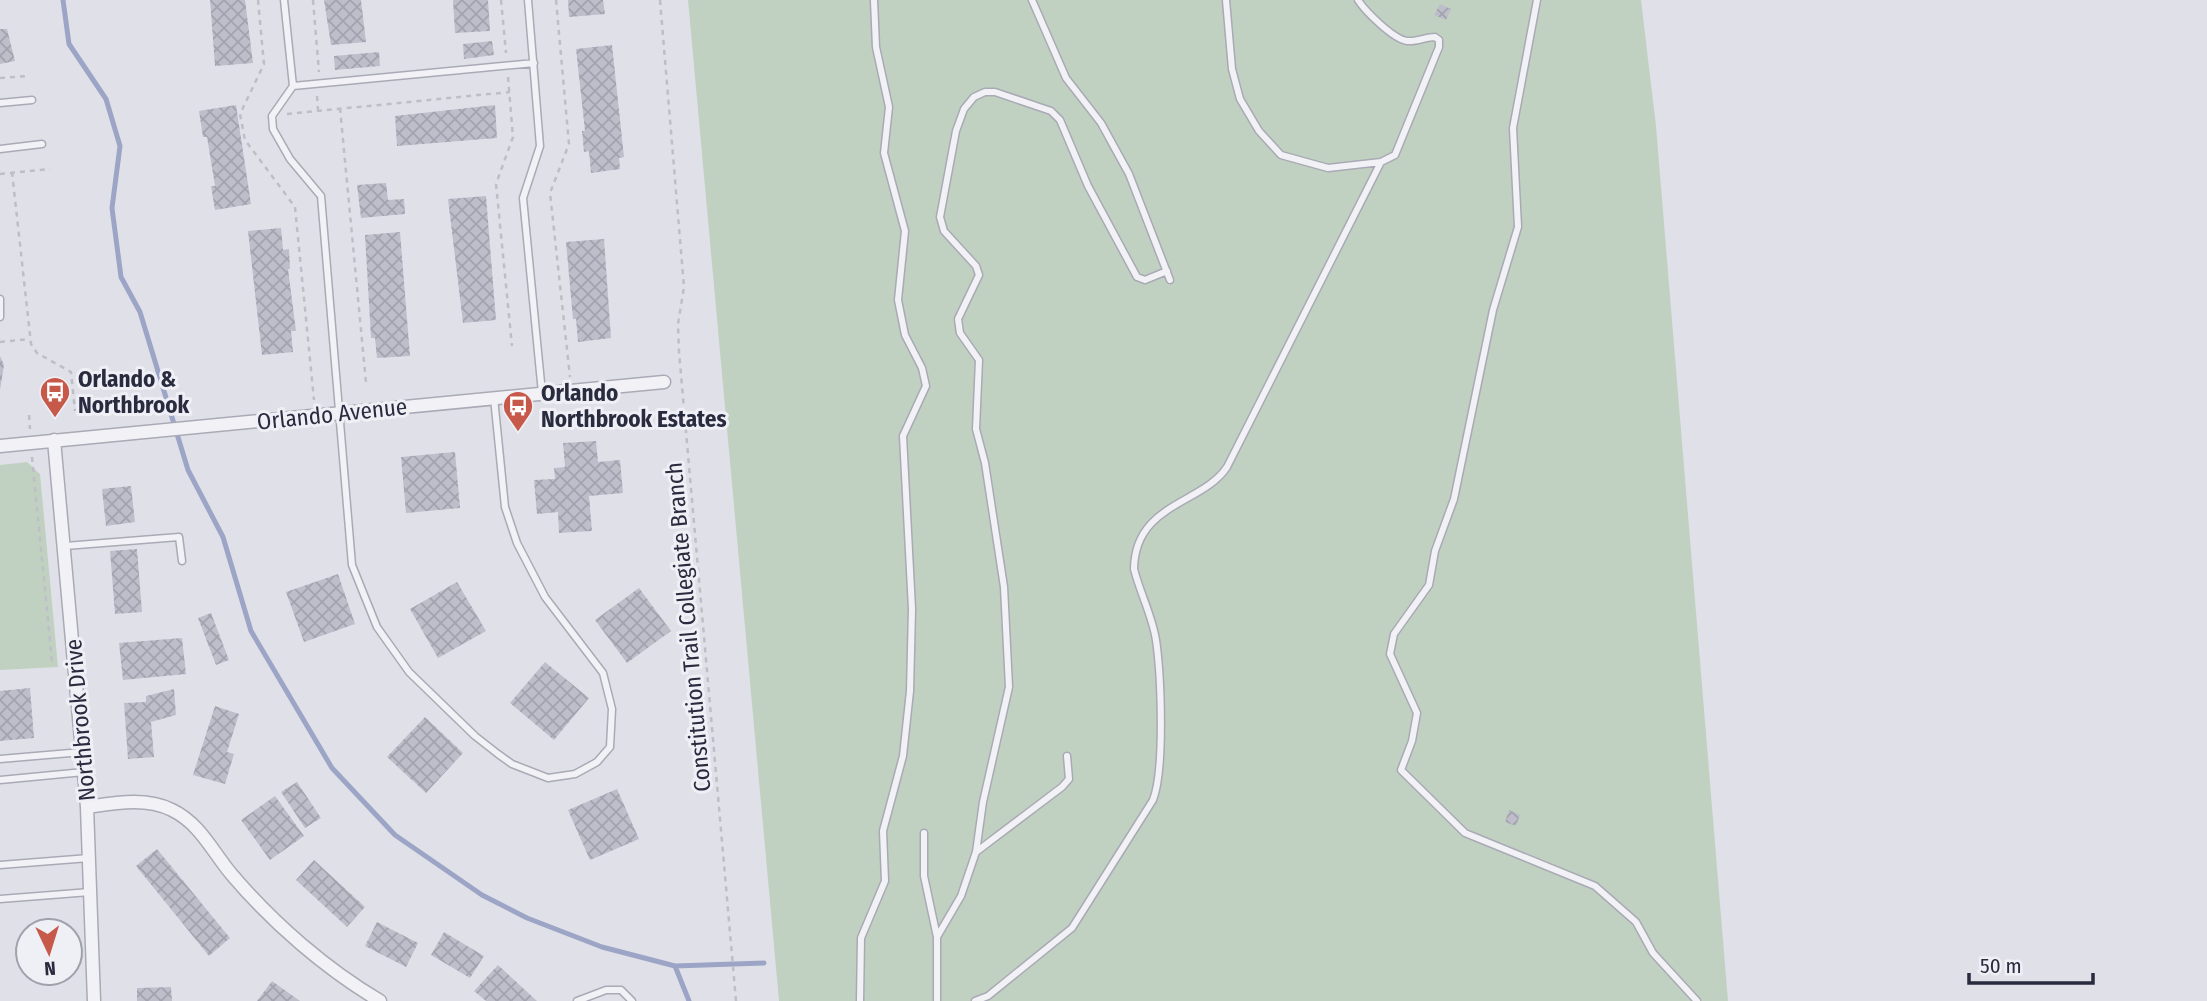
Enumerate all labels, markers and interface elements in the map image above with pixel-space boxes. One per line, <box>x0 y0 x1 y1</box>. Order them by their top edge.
place label: Orlando & Northbrook <box>78 365 189 419</box>
bus stop icon: Orlando & Northbrook <box>38 375 72 419</box>
place label: Orlando Northbrook Estates <box>541 379 727 433</box>
bus stop icon: Orlando Northbrook Estates <box>501 389 535 433</box>
street label: Orlando Avenue <box>256 392 408 436</box>
street label: Constitution Trail Collegiate Branch <box>660 461 716 793</box>
street label: Northbrook Drive <box>59 638 101 802</box>
north arrow <box>14 917 84 987</box>
scale bar <box>1969 942 2093 986</box>
text: 50 m <box>1980 953 2022 979</box>
text: N <box>44 957 57 980</box>

